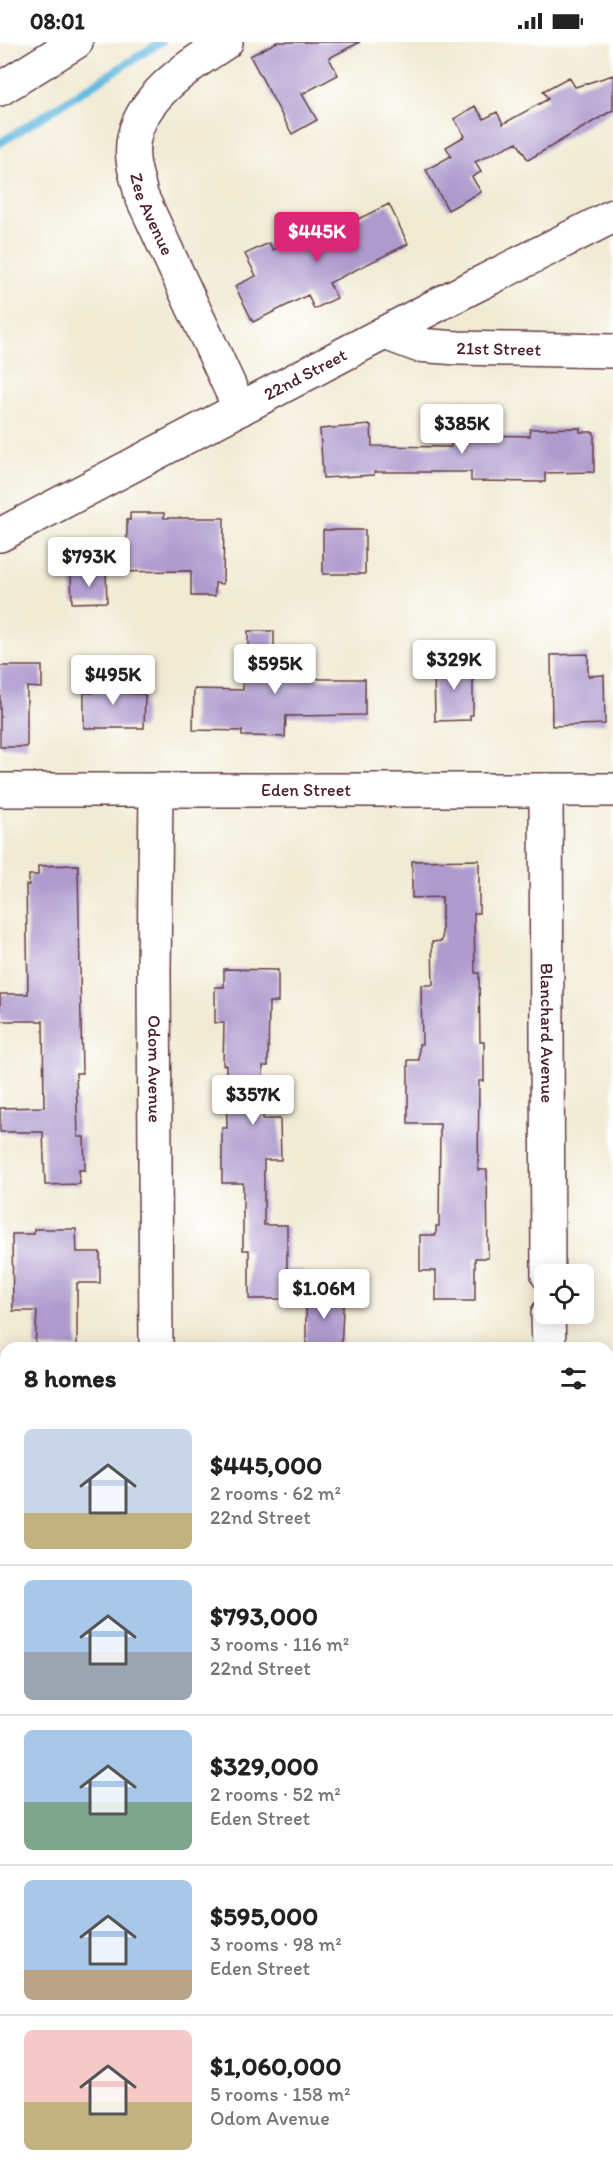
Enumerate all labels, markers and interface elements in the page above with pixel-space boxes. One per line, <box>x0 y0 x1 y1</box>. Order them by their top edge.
text: 08:01 <box>30 8 85 35</box>
street label: Zee Avenue <box>125 170 178 259</box>
pin: $445K <box>275 212 359 263</box>
text: $445K <box>288 219 346 243</box>
street label: 21st Street <box>456 337 541 361</box>
street label: 22nd Street <box>260 343 351 405</box>
pin: $385K <box>420 404 504 455</box>
text: $385K <box>434 411 490 435</box>
pin: $793K <box>47 537 131 588</box>
text: $793K <box>62 544 116 568</box>
pin: $329K <box>412 640 496 691</box>
pin: $595K <box>233 644 317 695</box>
text: $329K <box>427 647 481 671</box>
text: $595K <box>248 651 302 675</box>
pin: $495K <box>71 655 155 706</box>
text: $495K <box>85 662 141 686</box>
street label: Eden Street <box>261 779 351 801</box>
street label: Blanchard Avenue <box>536 963 558 1103</box>
street label: Odom Avenue <box>143 1015 166 1123</box>
pin: $357K <box>211 1075 295 1126</box>
text: $357K <box>226 1082 280 1106</box>
map controls <box>534 1264 594 1324</box>
button: locate <box>534 1264 594 1324</box>
pin: $1.06M <box>275 1269 373 1320</box>
text: $1.06M <box>293 1276 355 1300</box>
text: 8 homes <box>24 1362 116 1394</box>
icon: filters <box>557 1362 590 1395</box>
text: $445,000 <box>210 1449 322 1481</box>
icon: home <box>72 1453 144 1525</box>
text: 2 rooms · 62 m² <box>210 1481 341 1505</box>
text: 22nd Street <box>210 1505 311 1529</box>
text: $793,000 <box>210 1600 318 1632</box>
icon: home <box>72 1604 144 1676</box>
text: 3 rooms · 116 m² <box>210 1632 349 1656</box>
text: 22nd Street <box>210 1656 311 1680</box>
text: $329,000 <box>210 1750 319 1782</box>
icon: home <box>72 1754 144 1826</box>
text: 2 rooms · 52 m² <box>210 1782 341 1806</box>
text: Eden Street <box>210 1806 310 1830</box>
text: $595,000 <box>210 1900 318 1932</box>
icon: home <box>72 1904 144 1976</box>
text: 3 rooms · 98 m² <box>210 1932 342 1956</box>
text: Eden Street <box>210 1956 310 1980</box>
text: $1,060,000 <box>210 2050 341 2082</box>
icon: home <box>72 2054 144 2126</box>
text: 5 rooms · 158 m² <box>210 2082 351 2106</box>
text: Odom Avenue <box>210 2106 330 2130</box>

